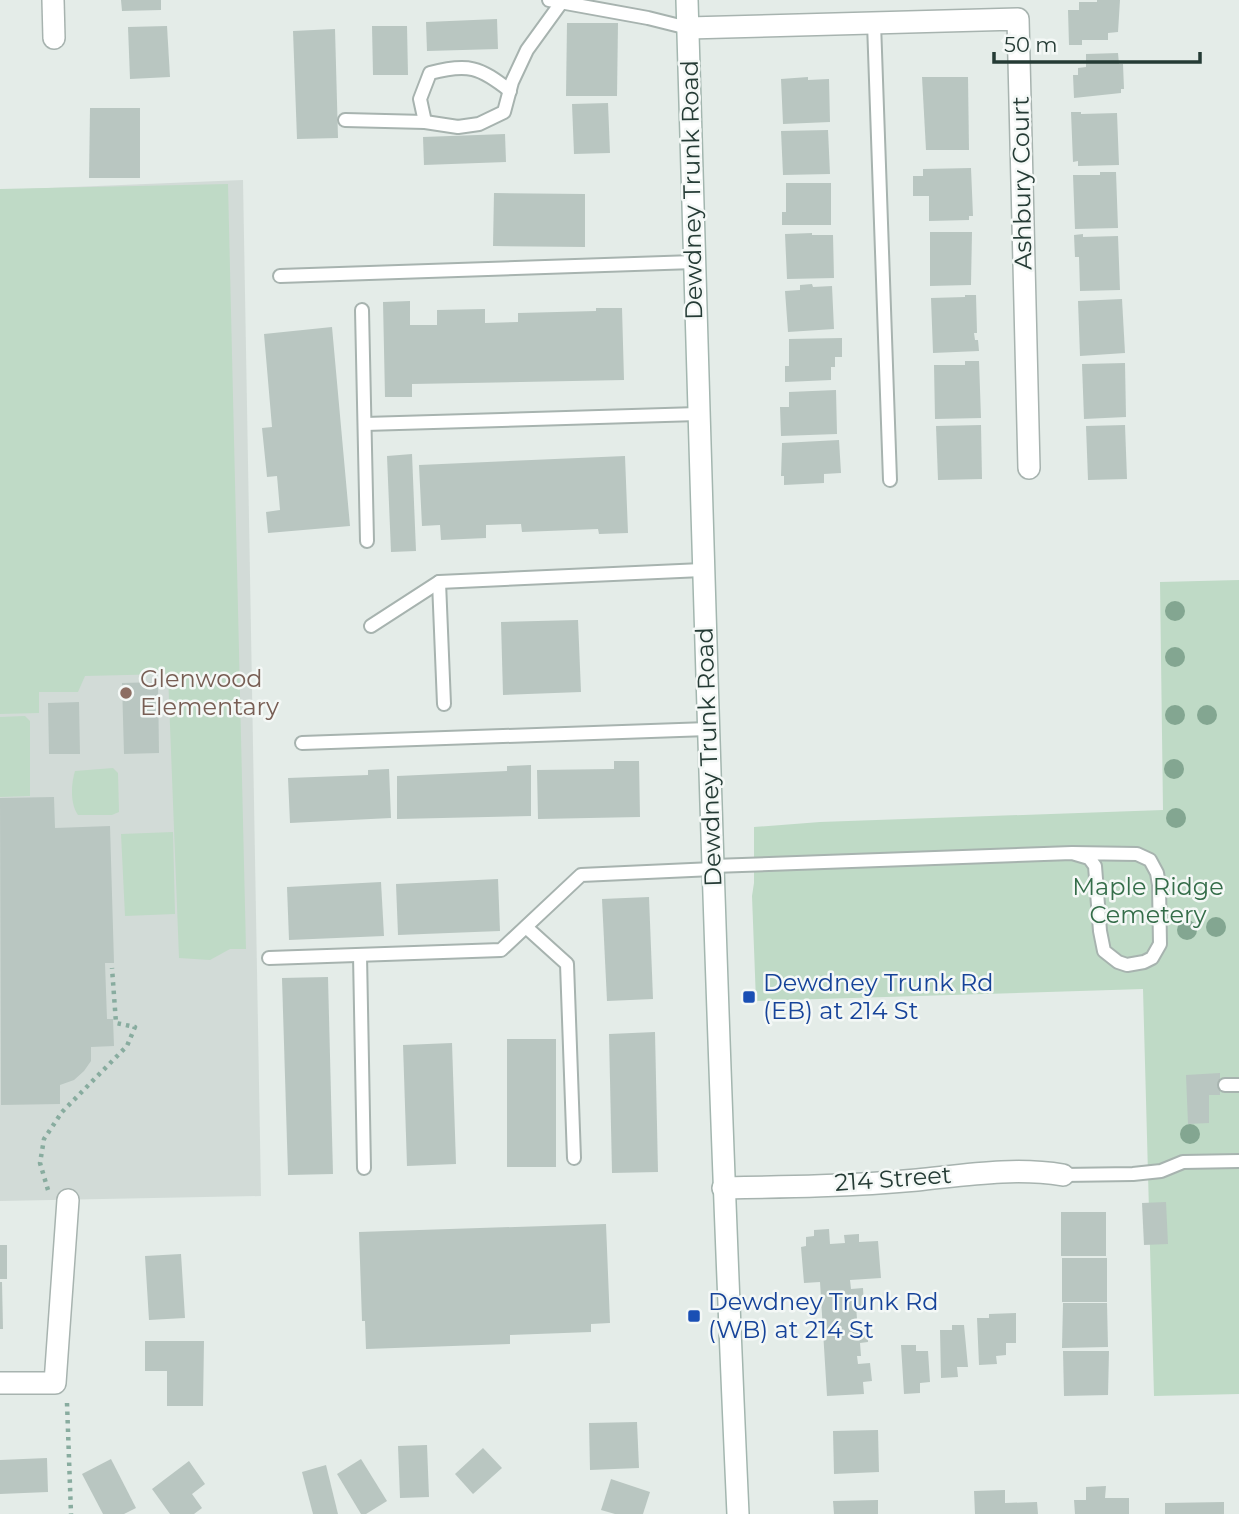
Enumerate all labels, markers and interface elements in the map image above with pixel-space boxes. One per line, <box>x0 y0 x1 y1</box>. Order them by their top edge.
scale bar <box>994 21 1200 65</box>
text: 50 m <box>1004 32 1058 57</box>
street label: Dewdney Trunk Road <box>675 60 708 320</box>
street label: Ashbury Court <box>1005 96 1038 270</box>
street label: Dewdney Trunk Road <box>689 627 728 887</box>
place label: Glenwood Elementary <box>140 664 279 721</box>
marker: Glenwood Elementary <box>118 685 134 701</box>
park label: Maple Ridge Cemetery <box>1072 872 1224 929</box>
place label: Dewdney Trunk Rd (EB) at 214 St <box>763 968 994 1025</box>
marker: Dewdney Trunk Rd (EB) at 214 St <box>741 989 757 1005</box>
street label: 214 Street <box>834 1160 953 1197</box>
place label: Dewdney Trunk Rd (WB) at 214 St <box>708 1287 939 1344</box>
marker: Dewdney Trunk Rd (WB) at 214 St <box>686 1308 702 1324</box>

